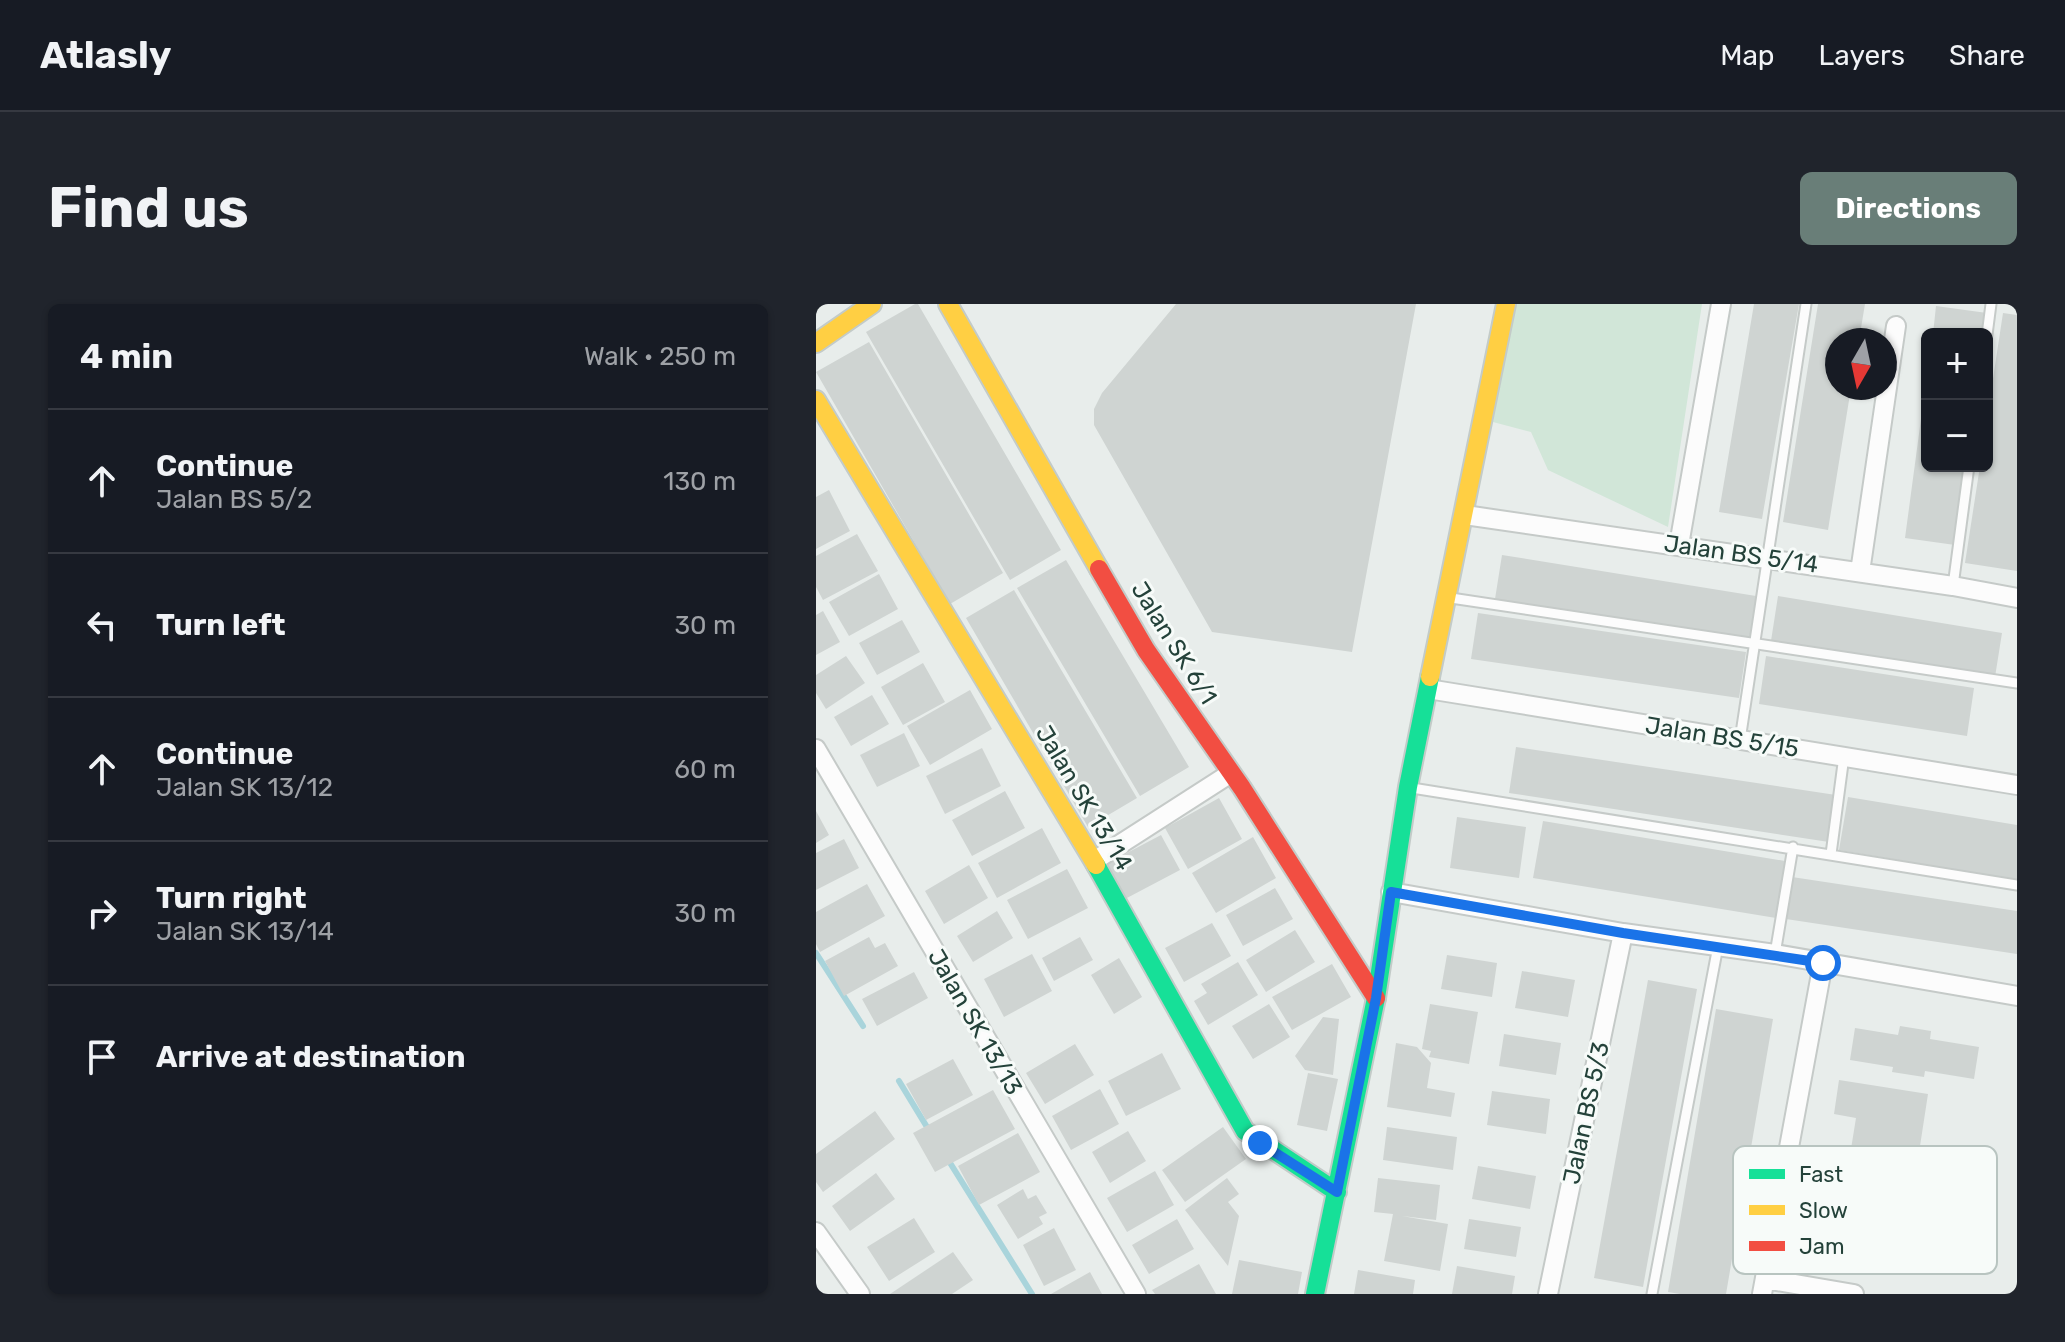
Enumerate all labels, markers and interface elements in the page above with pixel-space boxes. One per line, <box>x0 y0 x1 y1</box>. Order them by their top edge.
text: Atlasly <box>40 32 172 78</box>
text: Map <box>1720 39 1775 72</box>
text: Layers <box>1819 39 1905 72</box>
text: Share <box>1949 39 2025 72</box>
button: Directions <box>1800 172 2017 245</box>
text: Find us <box>48 175 249 241</box>
north arrow <box>1825 328 1897 400</box>
map controls <box>1921 328 1993 472</box>
button: + <box>1921 328 1993 400</box>
text: 4 min <box>80 336 173 377</box>
text: Walk · 250 m <box>584 341 736 372</box>
button: − <box>1921 400 1993 472</box>
text: Continue <box>156 448 293 484</box>
icon: ahead <box>80 459 124 503</box>
text: 130 m <box>663 466 736 497</box>
text: Jalan BS 5/2 <box>156 484 312 515</box>
street label: Jalan BS 5/14 <box>1662 529 1820 579</box>
street label: Jalan SK 6/1 <box>1125 577 1223 709</box>
icon: left <box>80 603 124 647</box>
text: Turn left <box>156 607 286 643</box>
text: 30 m <box>674 610 736 641</box>
street label: Jalan BS 5/15 <box>1643 711 1801 763</box>
street label: Jalan SK 13/14 <box>1030 720 1138 876</box>
text: Continue <box>156 736 293 772</box>
icon: ahead <box>80 747 124 791</box>
text: 60 m <box>674 754 736 785</box>
text: Jalan SK 13/12 <box>156 772 333 803</box>
text: Turn right <box>156 880 307 916</box>
icon: right <box>80 891 124 935</box>
text: 30 m <box>674 898 736 929</box>
text: Jalan SK 13/14 <box>156 916 334 947</box>
street label: Jalan SK 13/13 <box>922 944 1028 1100</box>
route start <box>1805 945 1841 981</box>
icon: arrive <box>80 1035 124 1079</box>
text: Arrive at destination <box>156 1039 466 1075</box>
street label: Jalan BS 5/3 <box>1557 1039 1615 1187</box>
route end <box>1242 1125 1278 1161</box>
legend <box>1733 1146 1997 1274</box>
text: Fast <box>1799 1161 1844 1188</box>
text: Slow <box>1799 1197 1848 1224</box>
text: Jam <box>1799 1233 1845 1260</box>

